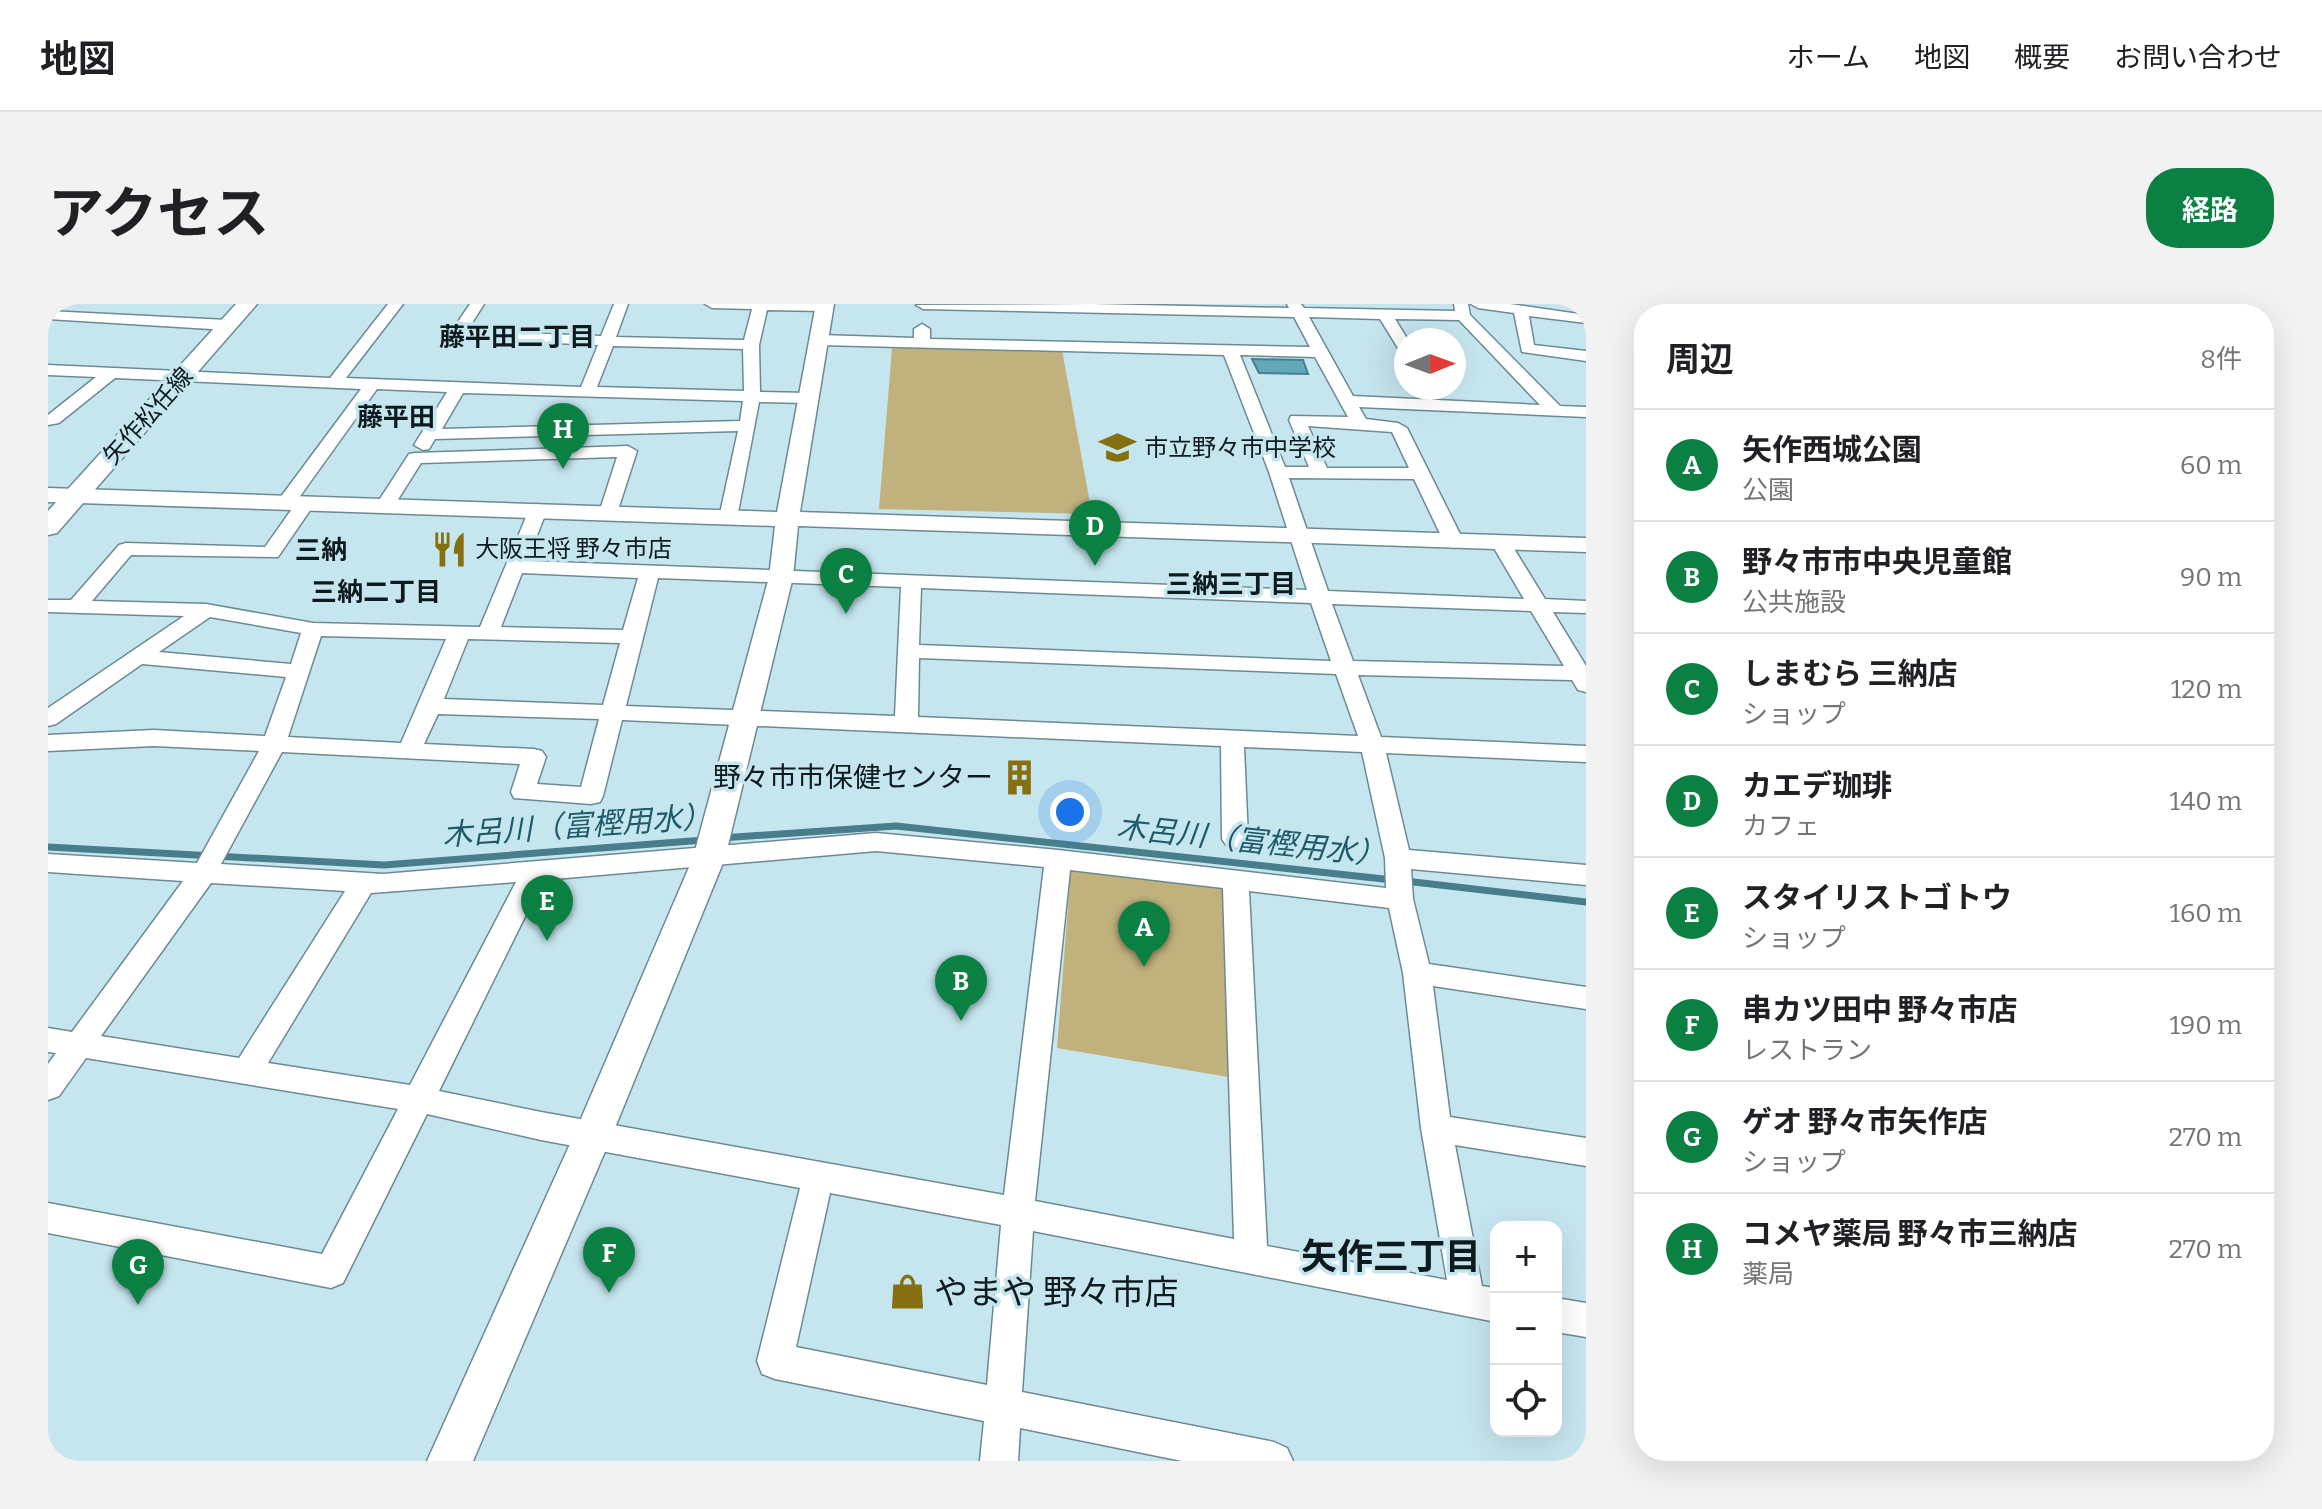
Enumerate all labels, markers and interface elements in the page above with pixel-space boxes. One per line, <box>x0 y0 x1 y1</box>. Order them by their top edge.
text: 地図 <box>40 36 116 82</box>
text: ホーム <box>1787 41 1870 74</box>
text: 地図 <box>1914 41 1970 74</box>
text: 概要 <box>2014 41 2070 74</box>
text: お問い合わせ <box>2114 41 2282 74</box>
button: 経路 <box>2146 168 2274 248</box>
text: アクセス <box>48 181 269 248</box>
district label: 藤平田二丁目 <box>439 322 595 353</box>
north arrow <box>1394 328 1466 400</box>
text: 周辺 <box>1666 339 1734 380</box>
text: 8件 <box>2200 344 2242 375</box>
street label: 矢作松任線 <box>97 362 199 470</box>
district label: 藤平田 <box>357 402 435 433</box>
pin: H <box>537 403 589 469</box>
school or university icon: 市立野々市中学校 <box>1099 429 1137 467</box>
text: 矢作西城公園 <box>1742 432 1922 468</box>
place label: 市立野々市中学校 <box>1144 434 1336 462</box>
text: A <box>1683 450 1701 481</box>
text: 60 m <box>2180 450 2242 481</box>
text: 公園 <box>1742 475 1794 506</box>
pin: D <box>1069 500 1121 566</box>
restaurant icon: 大阪王将 野々市店 <box>430 530 468 568</box>
district label: 三納 <box>295 535 347 566</box>
place label: 大阪王将 野々市店 <box>475 535 672 563</box>
text: 野々市市中央児童館 <box>1742 544 2012 580</box>
pin: C <box>820 548 872 614</box>
text: B <box>1684 562 1700 593</box>
text: 90 m <box>2180 562 2242 593</box>
district label: 三納三丁目 <box>1166 569 1296 600</box>
district label: 三納二丁目 <box>311 577 441 608</box>
text: 公共施設 <box>1742 587 1846 618</box>
text: しまむら 三納店 <box>1742 656 1957 692</box>
text: C <box>1684 674 1700 705</box>
text: 120 m <box>2171 674 2242 705</box>
text: ショップ <box>1742 699 1846 730</box>
building icon: 野々市市保健センター <box>1000 758 1038 796</box>
place label: 野々市市保健センター <box>713 761 993 794</box>
text: カエデ珈琲 <box>1742 768 1892 804</box>
text: D <box>1683 786 1701 817</box>
text: 140 m <box>2170 786 2242 817</box>
your location <box>1050 792 1090 832</box>
water label: 木呂川（富樫用水） <box>441 799 713 853</box>
water label: 木呂川（富樫用水） <box>1115 809 1387 873</box>
text: カフェ <box>1742 811 1820 842</box>
pin: E <box>521 875 573 941</box>
text: スタイリストゴトウ <box>1742 880 2012 916</box>
text: E <box>1684 898 1700 929</box>
text: 160 m <box>2170 898 2242 929</box>
pin: A <box>1118 901 1170 967</box>
text: ショップ <box>1742 923 1846 954</box>
pin: B <box>935 955 987 1021</box>
text: 串カツ田中 野々市店 <box>1742 992 2017 1028</box>
text: F <box>1685 1010 1699 1041</box>
text: 190 m <box>2170 1010 2242 1041</box>
text: レストラン <box>1742 1035 1872 1066</box>
text: ゲオ 野々市矢作店 <box>1742 1104 1987 1140</box>
text: G <box>1683 1122 1701 1153</box>
text: 270 m <box>2169 1122 2242 1153</box>
text: ショップ <box>1742 1147 1846 1178</box>
text: コメヤ薬局 野々市三納店 <box>1742 1216 2077 1252</box>
map controls <box>1490 1221 1562 1437</box>
button: + <box>1490 1221 1562 1293</box>
pin: F <box>583 1227 635 1293</box>
text: H <box>1682 1234 1702 1265</box>
text: 270 m <box>2169 1234 2242 1265</box>
district label: 矢作三丁目 <box>1301 1235 1481 1279</box>
pin: G <box>112 1239 164 1305</box>
text: 薬局 <box>1742 1259 1794 1290</box>
place label: やまや 野々市店 <box>934 1272 1179 1313</box>
shop icon: やまや 野々市店 <box>889 1273 927 1311</box>
button: − <box>1490 1293 1562 1365</box>
button: locate <box>1490 1365 1562 1437</box>

